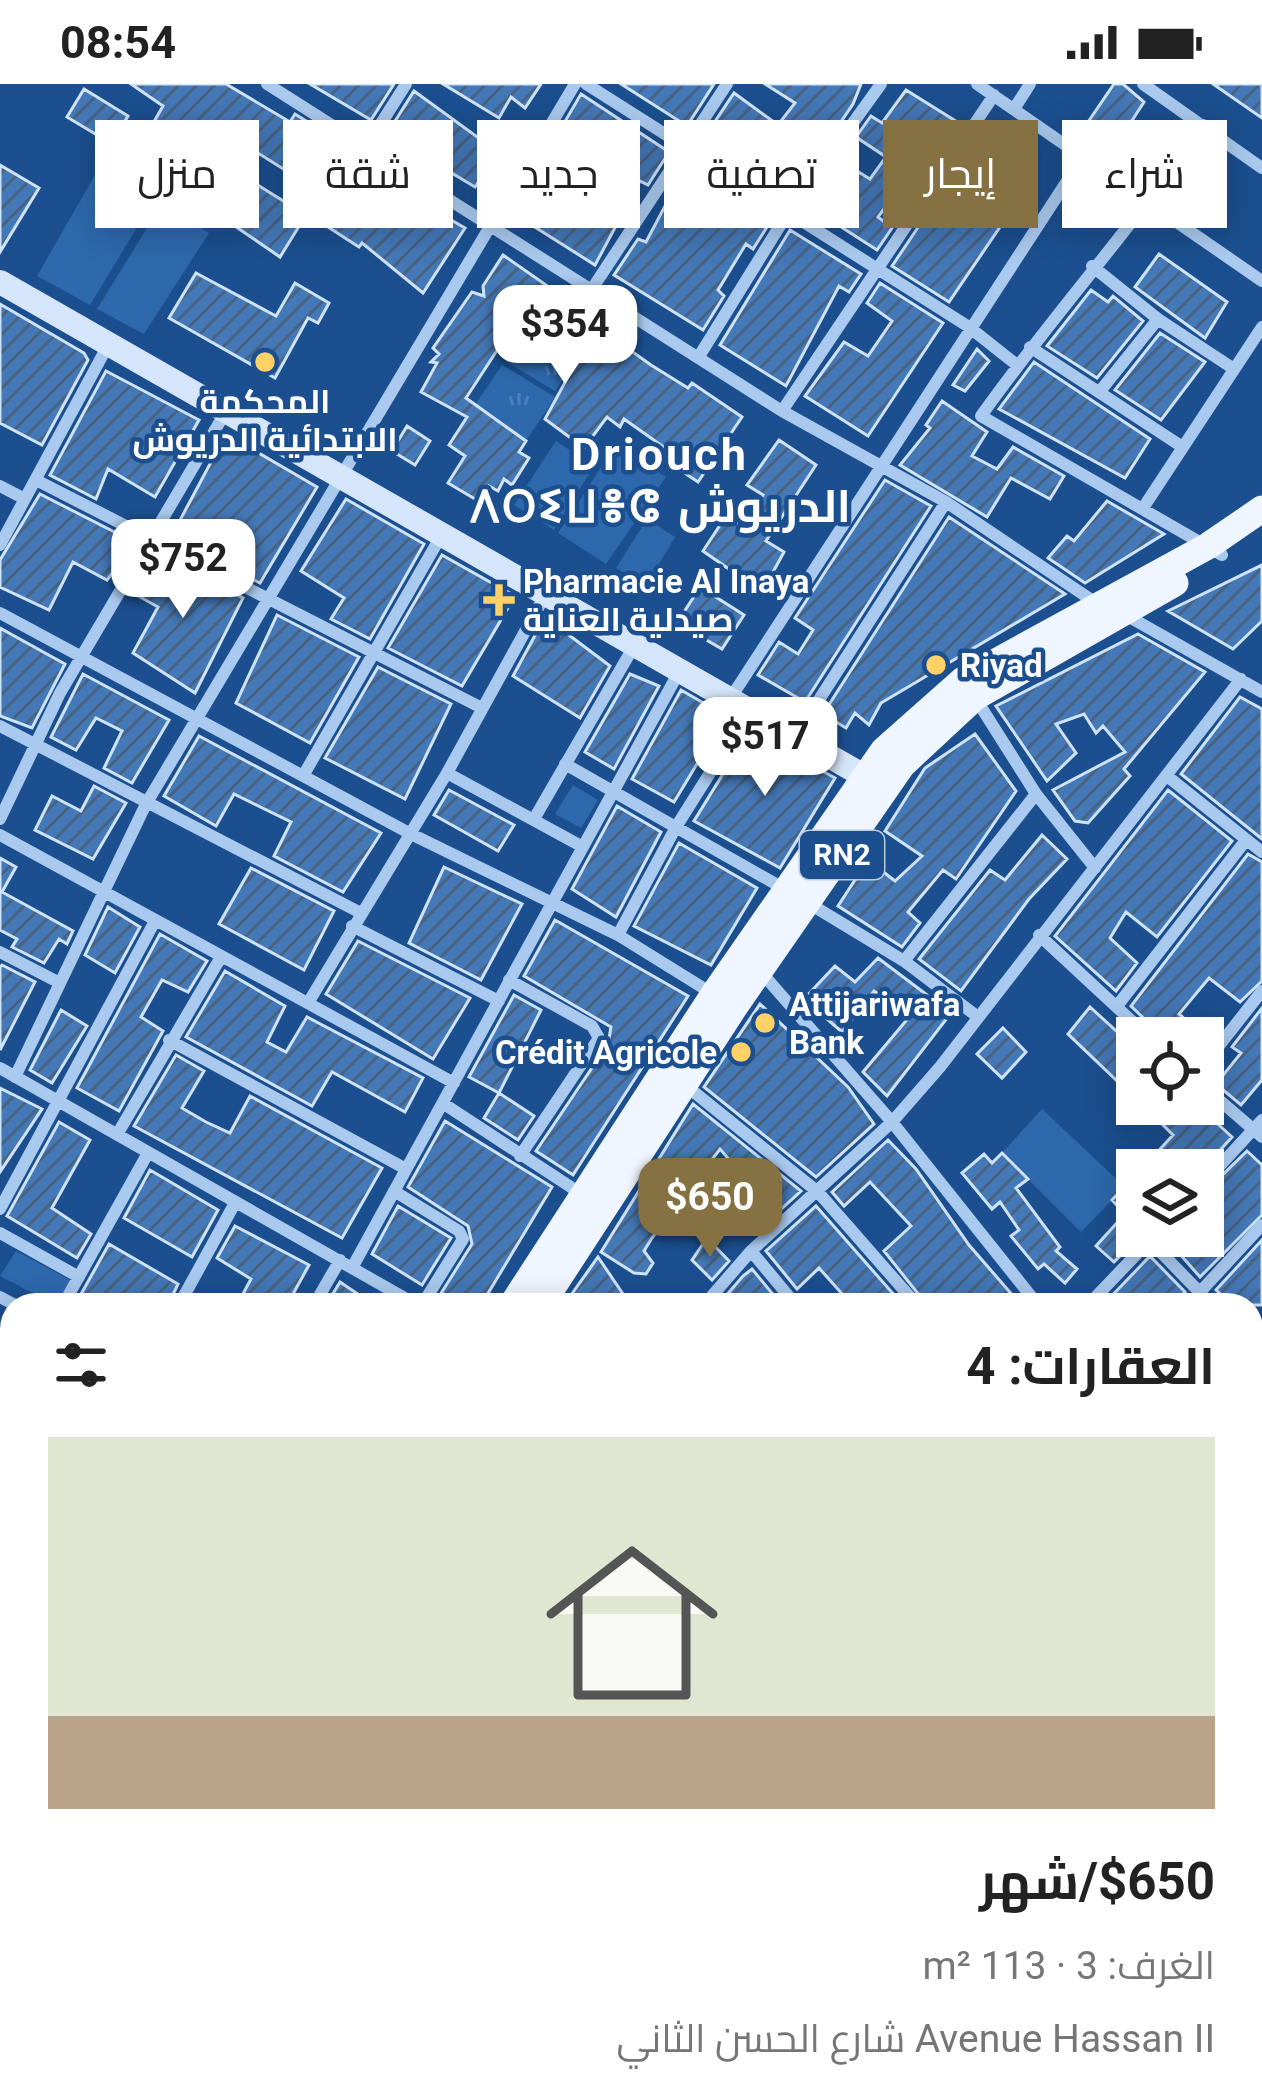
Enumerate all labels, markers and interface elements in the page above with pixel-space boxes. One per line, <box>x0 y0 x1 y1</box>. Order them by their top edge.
text: 08:54 <box>60 16 176 69</box>
chip: منزل <box>95 120 259 228</box>
chip: شقة <box>283 120 453 228</box>
chip: جديد <box>477 120 640 228</box>
chip: تصفية <box>664 120 859 228</box>
chip: إيجار <box>883 120 1038 228</box>
chip: شراء <box>1062 120 1227 228</box>
pin: $354 <box>494 285 636 387</box>
text: $354 <box>520 301 610 347</box>
marker: المحكمة الابتدائية الدريوش <box>252 349 278 375</box>
place label: المحكمة الابتدائية الدريوش <box>133 382 397 459</box>
district label: Driouch ⴷⵔⵉⵡⴻⵛ الدريوش <box>469 428 851 534</box>
pin: $752 <box>112 519 254 621</box>
text: $752 <box>138 535 228 581</box>
place label: Pharmacie Al Inaya صيدلية العناية <box>523 562 809 639</box>
marker: Pharmacie Al Inaya صيدلية العناية <box>486 587 512 613</box>
place label: Riyad <box>960 646 1042 685</box>
marker: Riyad <box>923 652 949 678</box>
pin: $517 <box>694 697 836 799</box>
text: $517 <box>720 713 810 759</box>
road number: RN2 <box>800 831 884 879</box>
place label: Attijariwafa Bank <box>789 985 960 1062</box>
marker: Attijariwafa Bank <box>752 1010 778 1036</box>
map controls <box>1116 1017 1224 1257</box>
button: locate <box>1116 1017 1224 1125</box>
place label: Crédit Agricole <box>495 1033 717 1072</box>
marker: Crédit Agricole <box>728 1039 754 1065</box>
button: layers <box>1116 1149 1224 1257</box>
pin: $650 <box>639 1158 781 1260</box>
text: $650 <box>665 1174 755 1220</box>
icon: filters <box>48 1332 114 1398</box>
text: العقارات: 4 <box>966 1337 1215 1396</box>
icon: home <box>524 1515 740 1731</box>
text: $650/شهر <box>979 1852 1215 1911</box>
text: الغرف: 3 · 113 m² <box>922 1943 1215 1989</box>
text: Avenue Hassan II شارع الحسن الثاني <box>616 2016 1215 2062</box>

